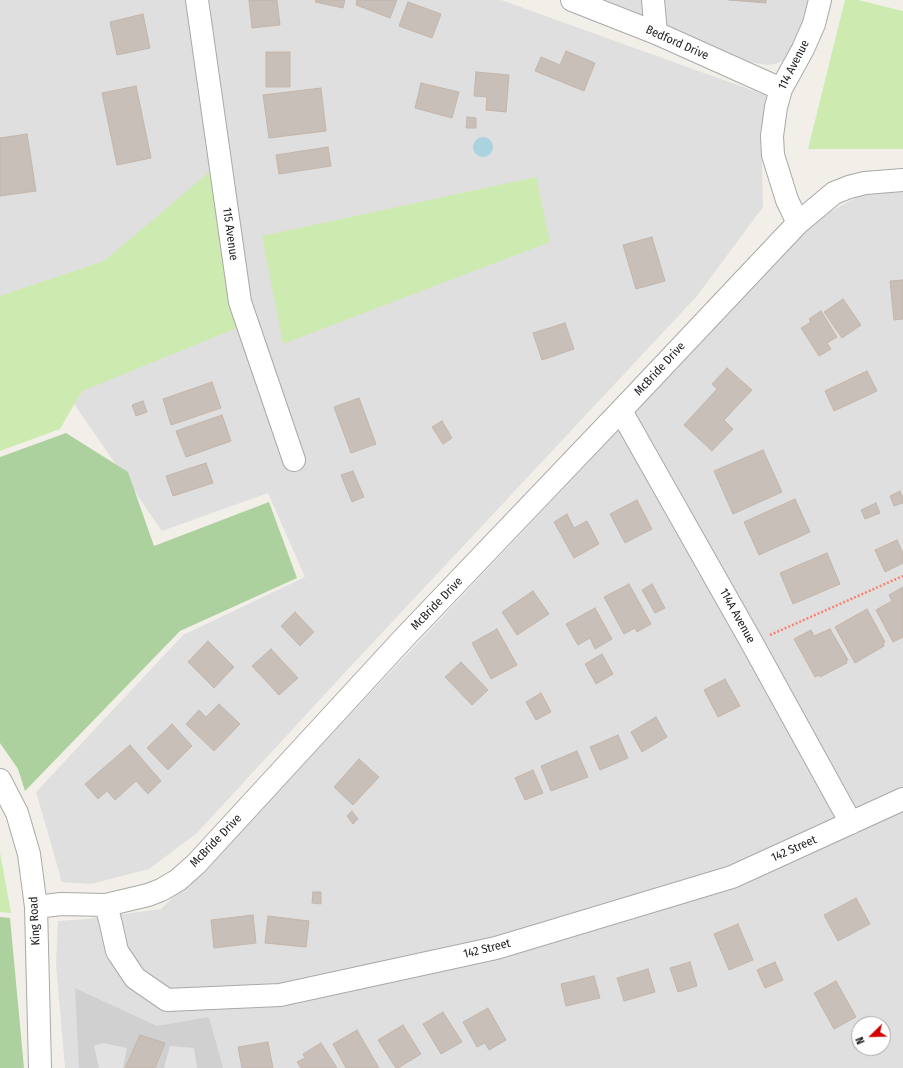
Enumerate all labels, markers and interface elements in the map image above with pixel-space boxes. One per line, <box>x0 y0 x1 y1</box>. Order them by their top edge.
street label: Bedford Drive <box>643 23 711 63</box>
street label: 114 Avenue <box>775 38 813 92</box>
street label: 115 Avenue <box>219 206 241 262</box>
street label: McBride Drive <box>632 339 688 399</box>
street label: McBride Drive <box>408 575 466 633</box>
street label: 114A Avenue <box>716 586 758 646</box>
street label: McBride Drive <box>187 812 245 870</box>
street label: 142 Street <box>769 833 819 865</box>
street label: King Road <box>27 896 43 946</box>
street label: 142 Street <box>462 936 512 962</box>
north arrow <box>851 1016 891 1056</box>
text: N <box>853 1035 868 1046</box>

